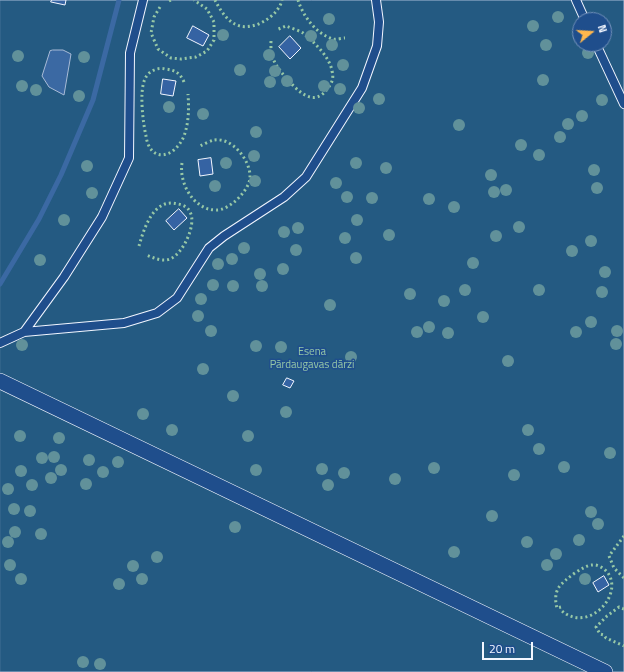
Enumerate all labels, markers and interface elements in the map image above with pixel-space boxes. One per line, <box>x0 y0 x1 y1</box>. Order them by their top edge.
north arrow <box>572 12 612 52</box>
text: N <box>594 23 611 35</box>
park label: Esena Pārdaugavas dārzi <box>270 345 354 371</box>
scale bar <box>484 634 535 660</box>
text: 20 m <box>489 639 515 658</box>

